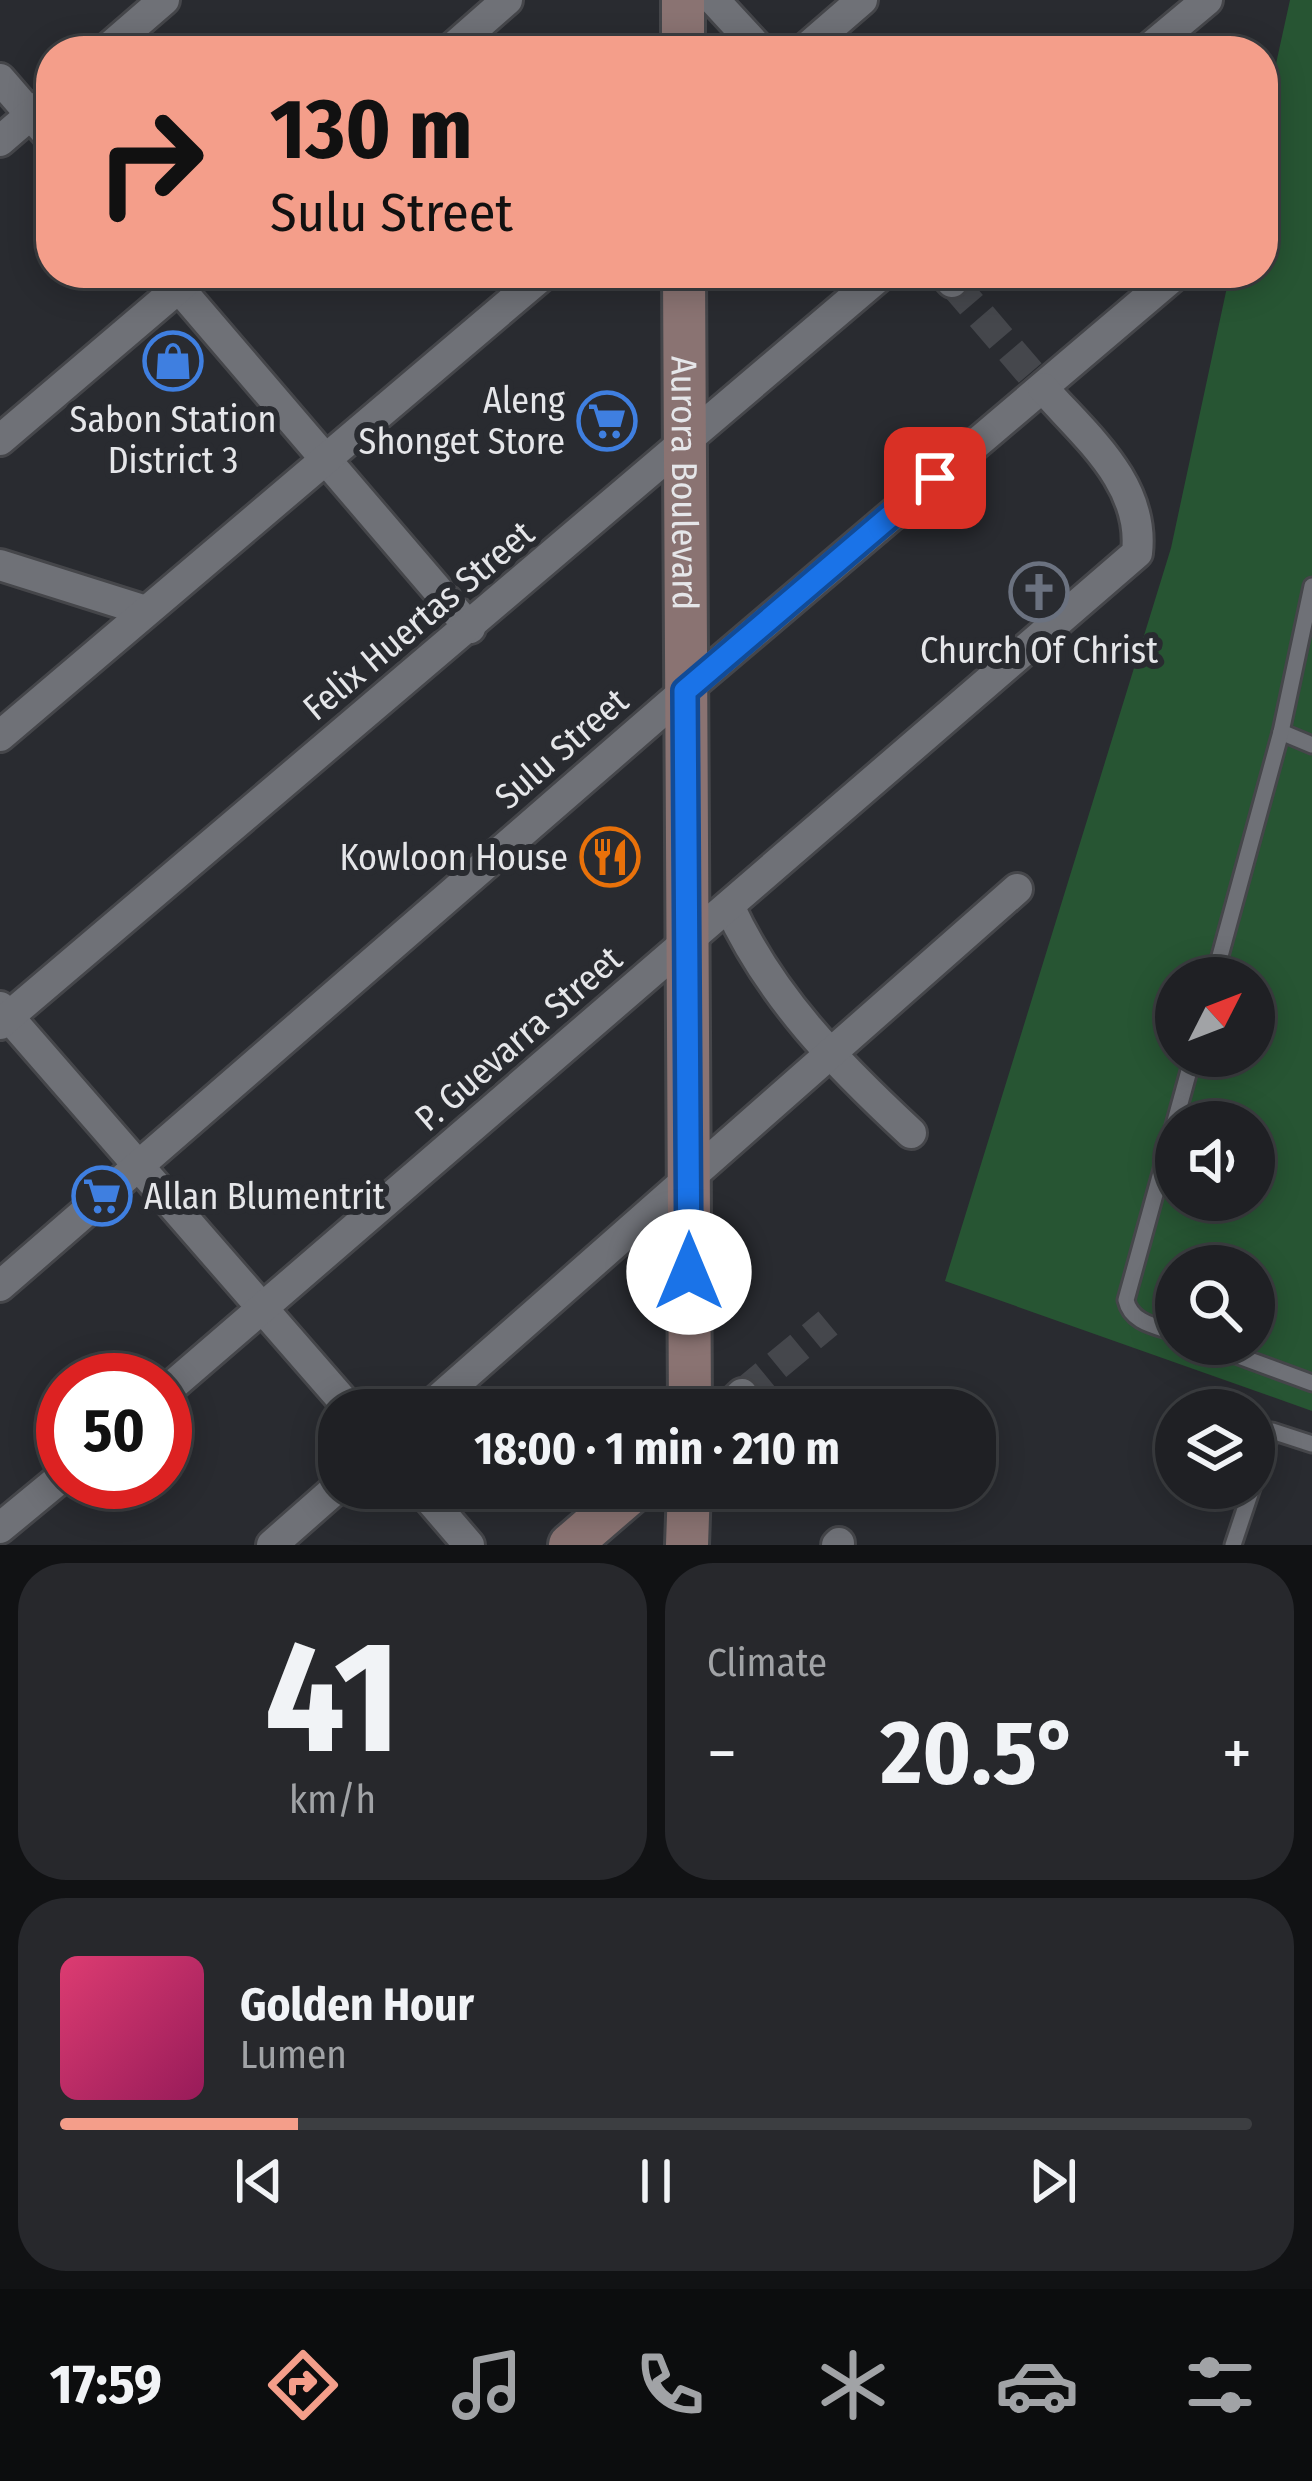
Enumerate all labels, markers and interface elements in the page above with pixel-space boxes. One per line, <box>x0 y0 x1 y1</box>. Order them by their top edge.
text: 130 m <box>270 79 473 180</box>
icon: right <box>72 84 228 240</box>
text: Sulu Street <box>270 181 513 245</box>
shop icon: Sabon Station District 3 <box>142 330 204 392</box>
street label: Aurora Boulevard <box>661 356 707 610</box>
place label: Aleng Shonget Store <box>359 379 565 464</box>
supermarket icon: Aleng Shonget Store <box>576 390 638 452</box>
place label: Sabon Station District 3 <box>70 398 276 483</box>
pin <box>884 427 986 529</box>
icon: arrive <box>902 445 968 511</box>
street label: Felix Huertas Street <box>294 511 543 730</box>
church icon: Church Of Christ <box>1008 561 1070 623</box>
place label: Church Of Christ <box>920 629 1158 673</box>
street label: Sulu Street <box>486 679 637 819</box>
restaurant icon: Kowloon House <box>579 826 641 888</box>
place label: Kowloon House <box>340 836 568 880</box>
street label: P. Guevarra Street <box>406 937 631 1140</box>
north arrow <box>1155 957 1275 1077</box>
map controls <box>1155 957 1275 1509</box>
button: sound <box>1155 1101 1275 1221</box>
supermarket icon: Allan Blumentrit <box>71 1165 133 1227</box>
place label: Allan Blumentrit <box>144 1175 385 1219</box>
position arrow <box>626 1209 752 1335</box>
button: search <box>1155 1245 1275 1365</box>
speed limit sign: 50 <box>36 1353 192 1509</box>
button: layers <box>1155 1389 1275 1509</box>
text: 18:00 · 1 min · 210 m <box>474 1422 840 1476</box>
text: 41 <box>265 1605 400 1792</box>
text: Climate <box>707 1640 827 1686</box>
text: 20.5° <box>881 1699 1078 1807</box>
text: − <box>707 1714 737 1793</box>
text: + <box>1222 1714 1252 1793</box>
text: km/h <box>289 1777 376 1823</box>
text: Golden Hour <box>240 1978 474 2032</box>
text: Lumen <box>240 2032 347 2078</box>
icon: previous <box>226 2148 292 2214</box>
icon: pause <box>623 2148 689 2214</box>
icon: next <box>1020 2148 1086 2214</box>
icon: directions <box>261 2343 345 2427</box>
icon: music <box>445 2343 529 2427</box>
icon: phone <box>628 2343 712 2427</box>
icon: climate <box>811 2343 895 2427</box>
icon: car <box>995 2343 1079 2427</box>
icon: filters <box>1178 2343 1262 2427</box>
text: 17:59 <box>50 2353 162 2417</box>

